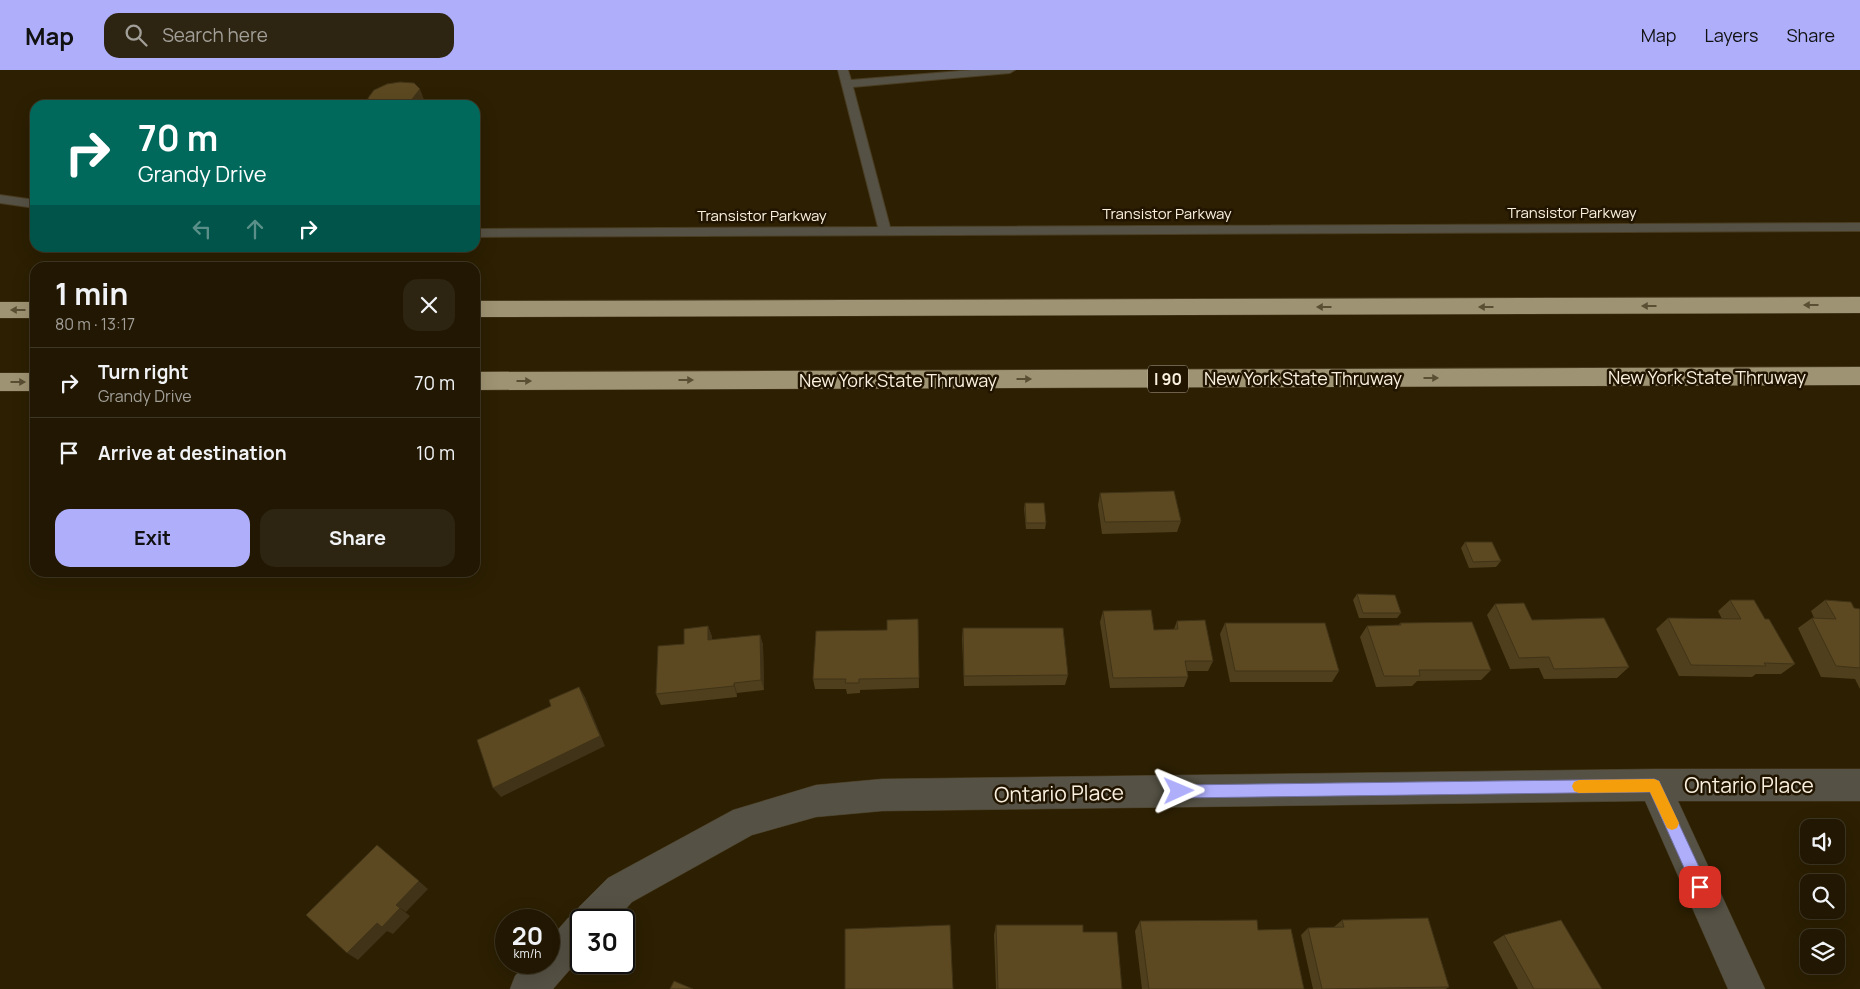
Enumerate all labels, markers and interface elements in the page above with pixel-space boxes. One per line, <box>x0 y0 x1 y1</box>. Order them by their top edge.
search box <box>104 13 454 58</box>
text: Map <box>25 19 74 52</box>
icon: search <box>122 21 150 49</box>
text: Search here <box>162 22 268 48</box>
text: Map <box>1641 23 1676 47</box>
text: Layers <box>1704 23 1758 47</box>
text: Share <box>1786 23 1835 47</box>
text: 70 m <box>138 114 218 162</box>
icon: right <box>55 120 120 185</box>
text: Grandy Drive <box>138 159 267 189</box>
street label: Transistor Parkway <box>1507 202 1637 223</box>
street label: Transistor Parkway <box>1102 203 1232 224</box>
street label: Transistor Parkway <box>697 205 827 226</box>
icon: left <box>188 215 216 243</box>
icon: ahead <box>241 215 269 243</box>
icon: right <box>294 215 322 243</box>
text: 1 min <box>55 273 128 314</box>
button: close <box>403 279 455 331</box>
one-way arrow <box>1803 301 1819 309</box>
one-way arrow <box>1641 302 1657 310</box>
one-way arrow <box>1316 303 1332 311</box>
one-way arrow <box>1478 303 1494 311</box>
one-way arrow <box>9 306 25 314</box>
text: 80 m · 13:17 <box>55 313 135 335</box>
text: Turn right <box>98 359 188 385</box>
street label: New York State Thruway <box>1608 365 1807 389</box>
road number: I 90 <box>1148 366 1188 392</box>
street label: New York State Thruway <box>1204 366 1403 390</box>
street label: New York State Thruway <box>799 368 998 392</box>
icon: right <box>55 369 83 397</box>
text: 70 m <box>414 370 455 396</box>
one-way arrow <box>1423 374 1439 382</box>
one-way arrow <box>1016 375 1032 383</box>
one-way arrow <box>678 376 694 384</box>
one-way arrow <box>516 377 532 385</box>
one-way arrow <box>10 378 26 386</box>
text: Grandy Drive <box>98 385 192 407</box>
icon: arrive <box>55 439 83 467</box>
text: Arrive at destination <box>98 440 287 466</box>
text: 10 m <box>416 440 455 466</box>
button: Exit <box>55 509 250 567</box>
button: Share <box>260 509 455 567</box>
position arrow <box>1152 764 1204 816</box>
street label: Ontario Place <box>1684 771 1814 799</box>
street label: Ontario Place <box>994 778 1124 808</box>
map controls <box>1800 819 1845 974</box>
button: sound <box>1800 819 1845 864</box>
pin <box>1679 866 1721 908</box>
icon: arrive <box>1686 873 1714 901</box>
button: search <box>1800 874 1845 919</box>
speed limit sign: 30 <box>570 909 635 974</box>
text: 20 <box>512 918 543 953</box>
button: layers <box>1800 929 1845 974</box>
text: km/h <box>514 945 541 962</box>

